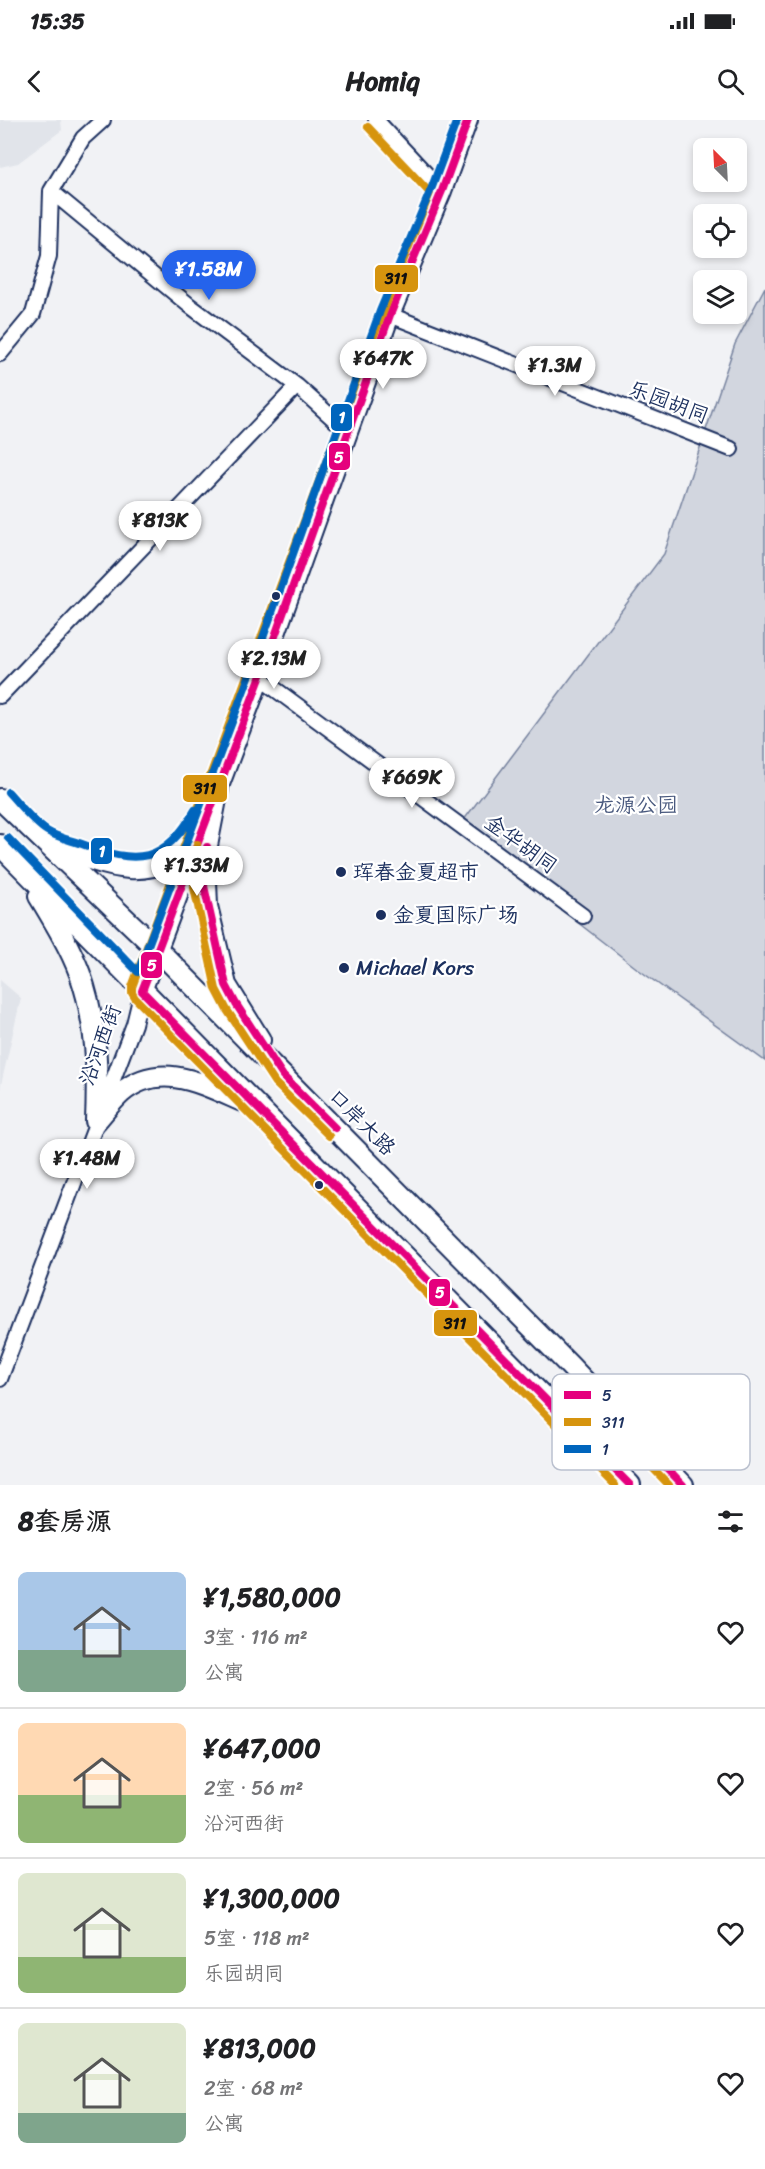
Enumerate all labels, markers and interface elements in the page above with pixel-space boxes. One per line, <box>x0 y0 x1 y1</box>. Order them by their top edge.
text: 15:35 <box>30 2 85 41</box>
text: Homiq <box>345 57 420 105</box>
icon: back <box>18 65 51 98</box>
icon: search <box>714 65 747 98</box>
north arrow <box>693 138 747 192</box>
map controls <box>693 138 747 324</box>
button: locate <box>693 204 747 258</box>
pin: ¥1.58M <box>160 250 258 301</box>
text: ¥1.58M <box>176 252 242 287</box>
line badge: 311 <box>374 264 419 293</box>
text: 311 <box>384 264 407 293</box>
button: layers <box>693 270 747 324</box>
pin: ¥647K <box>341 339 425 390</box>
text: ¥647K <box>354 341 412 376</box>
pin: ¥1.3M <box>513 346 597 397</box>
text: ¥1.3M <box>528 348 582 383</box>
street label: 乐园胡同 <box>623 369 715 435</box>
line badge: 1 <box>330 403 353 432</box>
text: 1 <box>339 403 346 432</box>
line badge: 5 <box>328 442 351 471</box>
text: 5 <box>334 443 344 472</box>
pin: ¥813K <box>118 501 202 552</box>
text: ¥813K <box>133 503 187 538</box>
unlabelled marker <box>270 590 282 602</box>
pin: ¥2.13M <box>225 639 323 690</box>
text: ¥2.13M <box>242 641 306 676</box>
pin: ¥669K <box>370 758 454 809</box>
text: ¥669K <box>383 760 441 795</box>
line badge: 311 <box>182 774 228 803</box>
text: 311 <box>193 774 216 803</box>
park label: 龙源公园 <box>594 786 678 824</box>
street label: 金华胡同 <box>476 804 566 884</box>
line badge: 1 <box>90 837 113 865</box>
text: 1 <box>99 837 106 866</box>
pin: ¥1.33M <box>148 846 246 897</box>
text: ¥1.33M <box>165 848 229 883</box>
place label: 珲春金夏超市 <box>353 853 479 891</box>
marker: 珲春金夏超市 <box>334 865 348 879</box>
place label: 金夏国际广场 <box>393 896 519 934</box>
marker: 金夏国际广场 <box>374 908 388 922</box>
place label: Michael Kors <box>356 949 475 987</box>
line badge: 5 <box>140 951 163 979</box>
text: 5 <box>147 951 157 980</box>
marker: Michael Kors <box>337 961 351 975</box>
street label: 沿河西街 <box>68 999 132 1091</box>
street label: 口岸大路 <box>319 1079 405 1165</box>
pin: ¥1.48M <box>38 1139 136 1190</box>
text: ¥1.48M <box>54 1141 120 1176</box>
unlabelled marker <box>313 1179 325 1191</box>
line badge: 5 <box>428 1278 451 1307</box>
text: 5 <box>435 1278 445 1307</box>
line badge: 311 <box>433 1309 478 1337</box>
text: 311 <box>443 1309 466 1338</box>
legend <box>552 1374 750 1470</box>
text: 5 <box>602 1381 612 1410</box>
text: 311 <box>602 1408 625 1437</box>
text: 1 <box>602 1435 609 1464</box>
text: 8套房源 <box>18 1498 112 1544</box>
icon: filters <box>714 1505 747 1538</box>
text: ¥1,580,000 <box>204 1574 341 1620</box>
icon: home <box>66 1596 138 1668</box>
icon: heart <box>714 1616 747 1649</box>
text: 3室 · 116 m² <box>204 1620 308 1655</box>
text: 公寓 <box>204 1655 244 1690</box>
text: ¥647,000 <box>204 1725 321 1771</box>
icon: home <box>66 1747 138 1819</box>
icon: heart <box>714 1767 747 1800</box>
text: 2室 · 56 m² <box>204 1771 303 1806</box>
text: 沿河西街 <box>204 1806 284 1841</box>
text: ¥1,300,000 <box>204 1875 340 1921</box>
icon: home <box>66 1897 138 1969</box>
icon: heart <box>714 1917 747 1950</box>
text: 5室 · 118 m² <box>204 1921 310 1956</box>
text: 乐园胡同 <box>204 1956 284 1991</box>
text: ¥813,000 <box>204 2025 316 2071</box>
icon: home <box>66 2047 138 2119</box>
icon: heart <box>714 2067 747 2100</box>
text: 2室 · 68 m² <box>204 2071 303 2106</box>
text: 公寓 <box>204 2106 244 2141</box>

